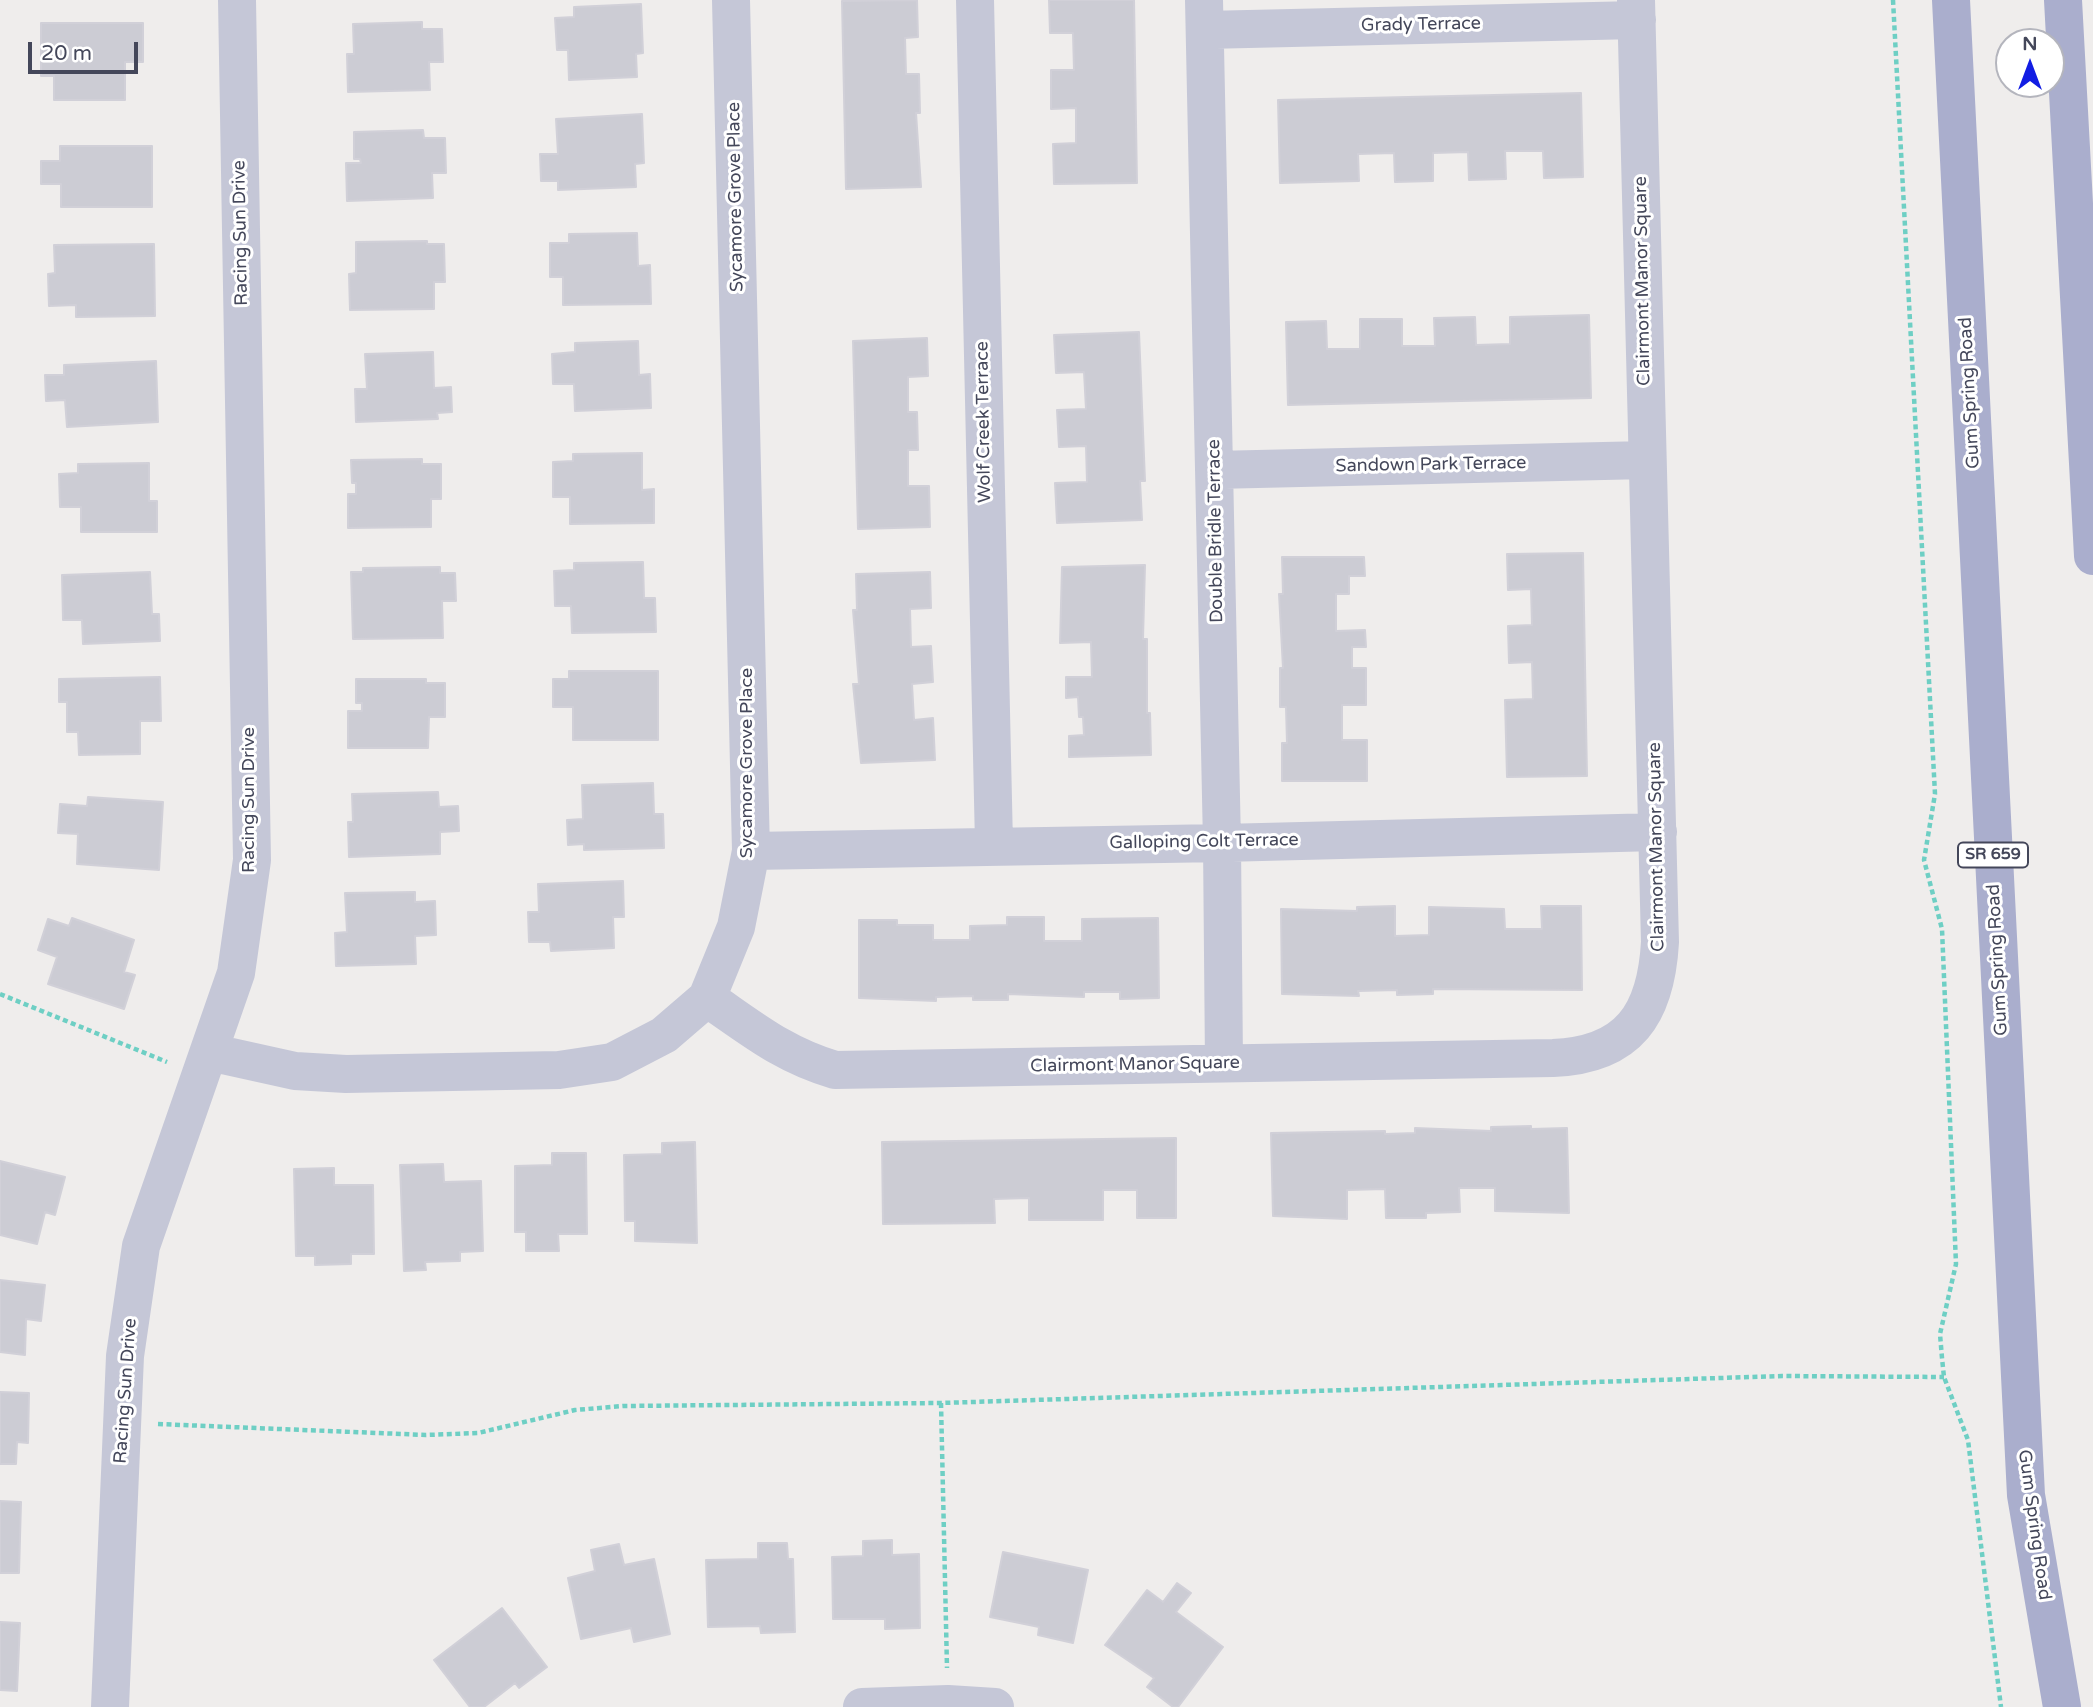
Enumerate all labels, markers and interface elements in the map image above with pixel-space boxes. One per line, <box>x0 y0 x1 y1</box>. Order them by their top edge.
street label: Grady Terrace <box>1361 13 1481 37</box>
scale bar <box>32 28 142 72</box>
north arrow <box>1995 28 2065 98</box>
text: N <box>2022 33 2038 55</box>
text: 20 m <box>41 41 92 66</box>
street label: Sycamore Grove Place <box>724 102 748 292</box>
street label: Racing Sun Drive <box>229 160 253 306</box>
street label: Clairmont Manor Square <box>1630 176 1656 386</box>
street label: Gum Spring Road <box>1955 317 1985 469</box>
street label: Wolf Creek Terrace <box>972 341 996 503</box>
street label: Double Bridle Terrace <box>1204 439 1228 623</box>
street label: Sandown Park Terrace <box>1335 453 1527 477</box>
street label: Sycamore Grove Place <box>736 668 758 858</box>
street label: Racing Sun Drive <box>238 727 260 873</box>
street label: Clairmont Manor Square <box>1644 742 1670 952</box>
street label: Galloping Colt Terrace <box>1109 830 1299 854</box>
road number: SR 659 <box>1958 842 2028 868</box>
street label: Gum Spring Road <box>1983 884 2013 1036</box>
street label: Clairmont Manor Square <box>1030 1052 1240 1078</box>
street label: Racing Sun Drive <box>110 1317 142 1465</box>
street label: Gum Spring Road <box>2013 1448 2055 1602</box>

